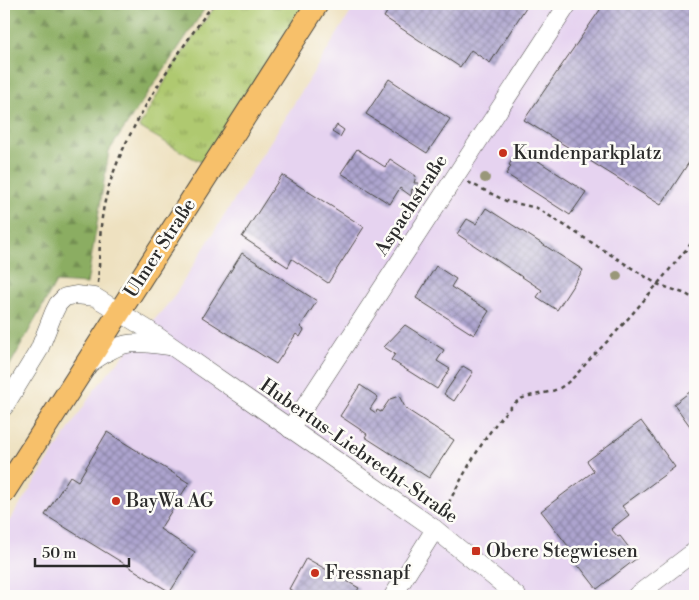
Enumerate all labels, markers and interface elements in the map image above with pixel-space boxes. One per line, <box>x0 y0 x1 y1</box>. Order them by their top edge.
place label: Kundenparkplatz <box>513 141 662 165</box>
marker: Kundenparkplatz <box>497 147 509 159</box>
street label: Aspachstraße <box>369 150 453 261</box>
street label: Ulmer Straße <box>119 194 201 302</box>
street label: Hubertus-Liebrecht-Straße <box>255 373 463 529</box>
place label: BayWa AG <box>125 489 214 513</box>
marker: BayWa AG <box>110 495 122 507</box>
scale bar <box>35 535 129 567</box>
place label: Obere Stegwiesen <box>486 539 638 563</box>
text: 50 m <box>42 544 76 563</box>
marker: Obere Stegwiesen <box>470 545 482 557</box>
place label: Fressnapf <box>325 561 411 585</box>
marker: Fressnapf <box>309 567 321 579</box>

